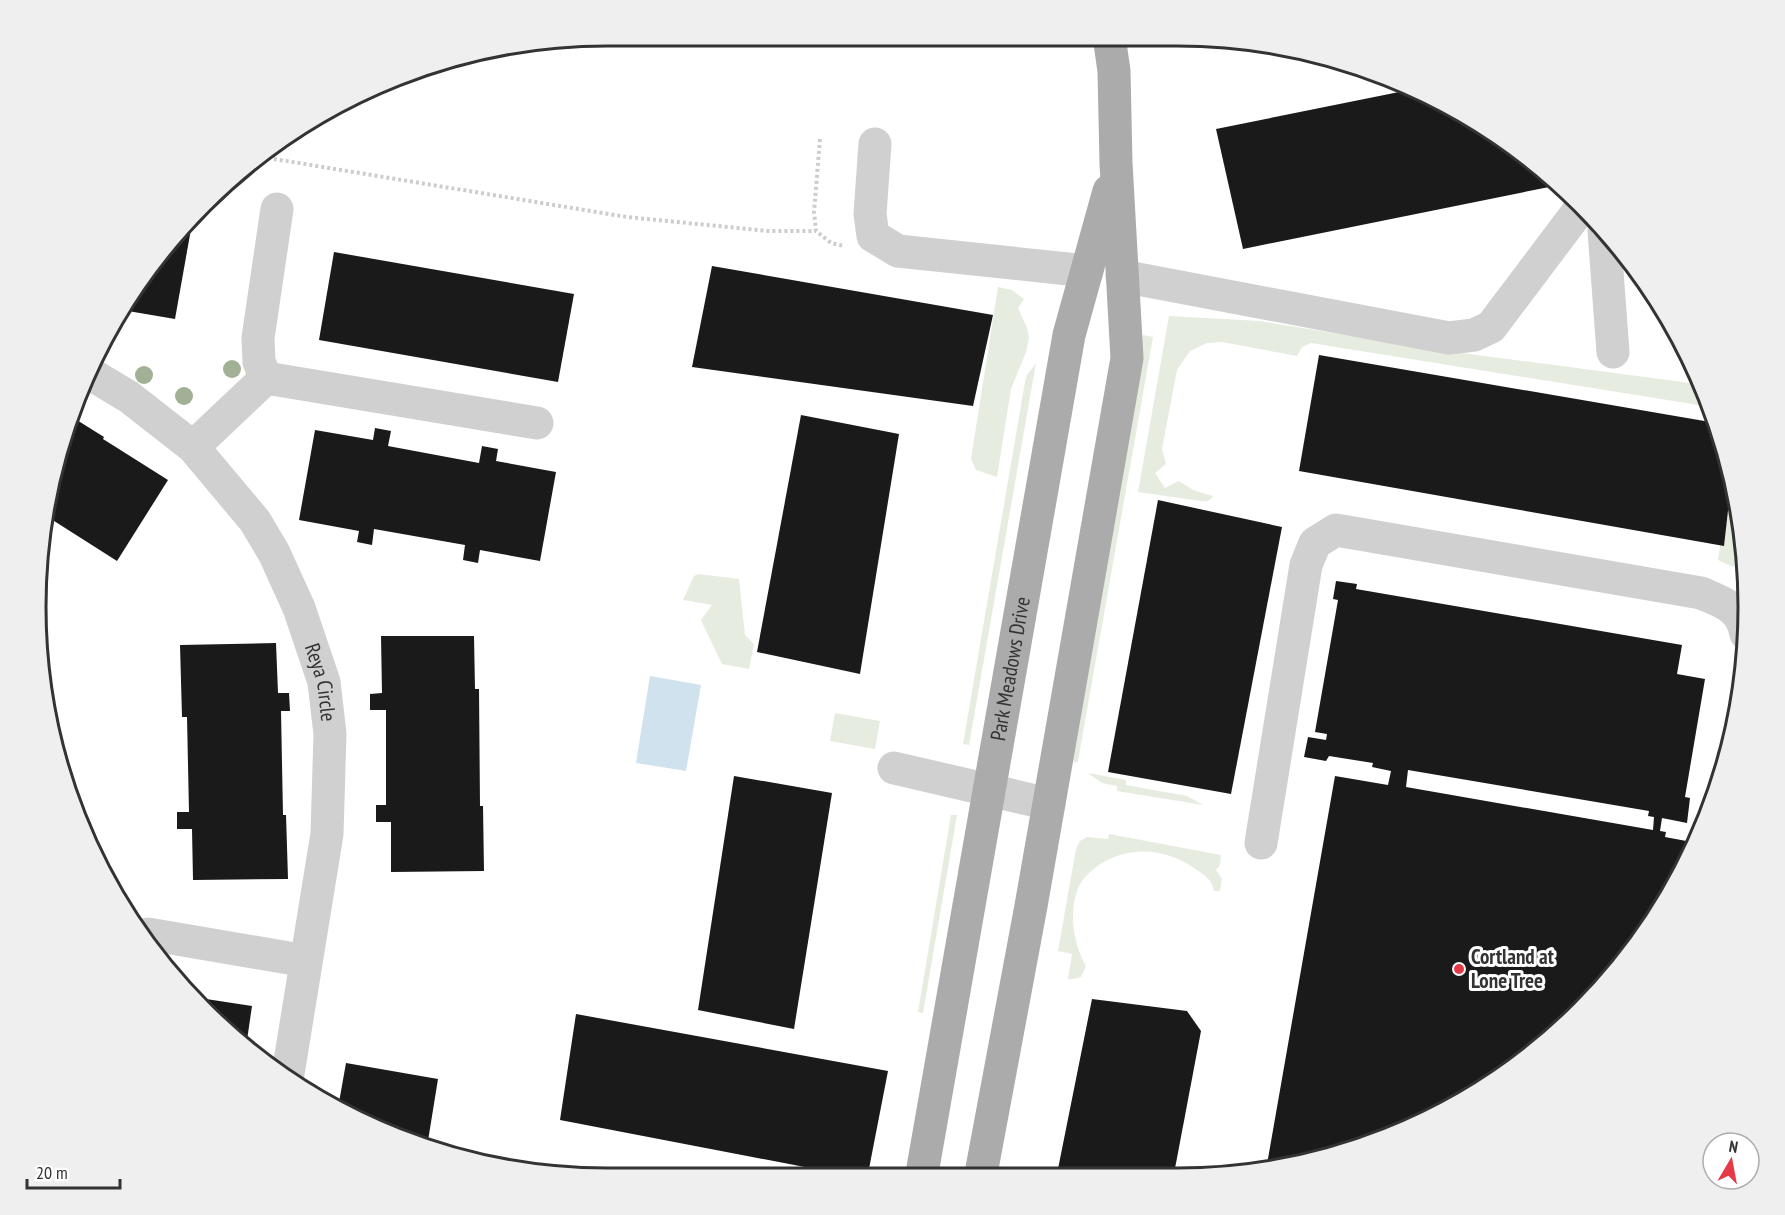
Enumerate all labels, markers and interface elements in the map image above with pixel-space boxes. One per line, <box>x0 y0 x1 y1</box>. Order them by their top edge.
street label: Park Meadows Drive <box>984 595 1036 743</box>
street label: Reya Circle <box>299 640 342 723</box>
place label: Cortland at Lone Tree <box>1471 943 1554 994</box>
marker: Cortland at Lone Tree <box>1452 962 1466 976</box>
north arrow <box>1701 1131 1761 1191</box>
text: N <box>1728 1136 1740 1157</box>
scale bar <box>27 1152 120 1190</box>
text: 20 m <box>36 1161 68 1184</box>

